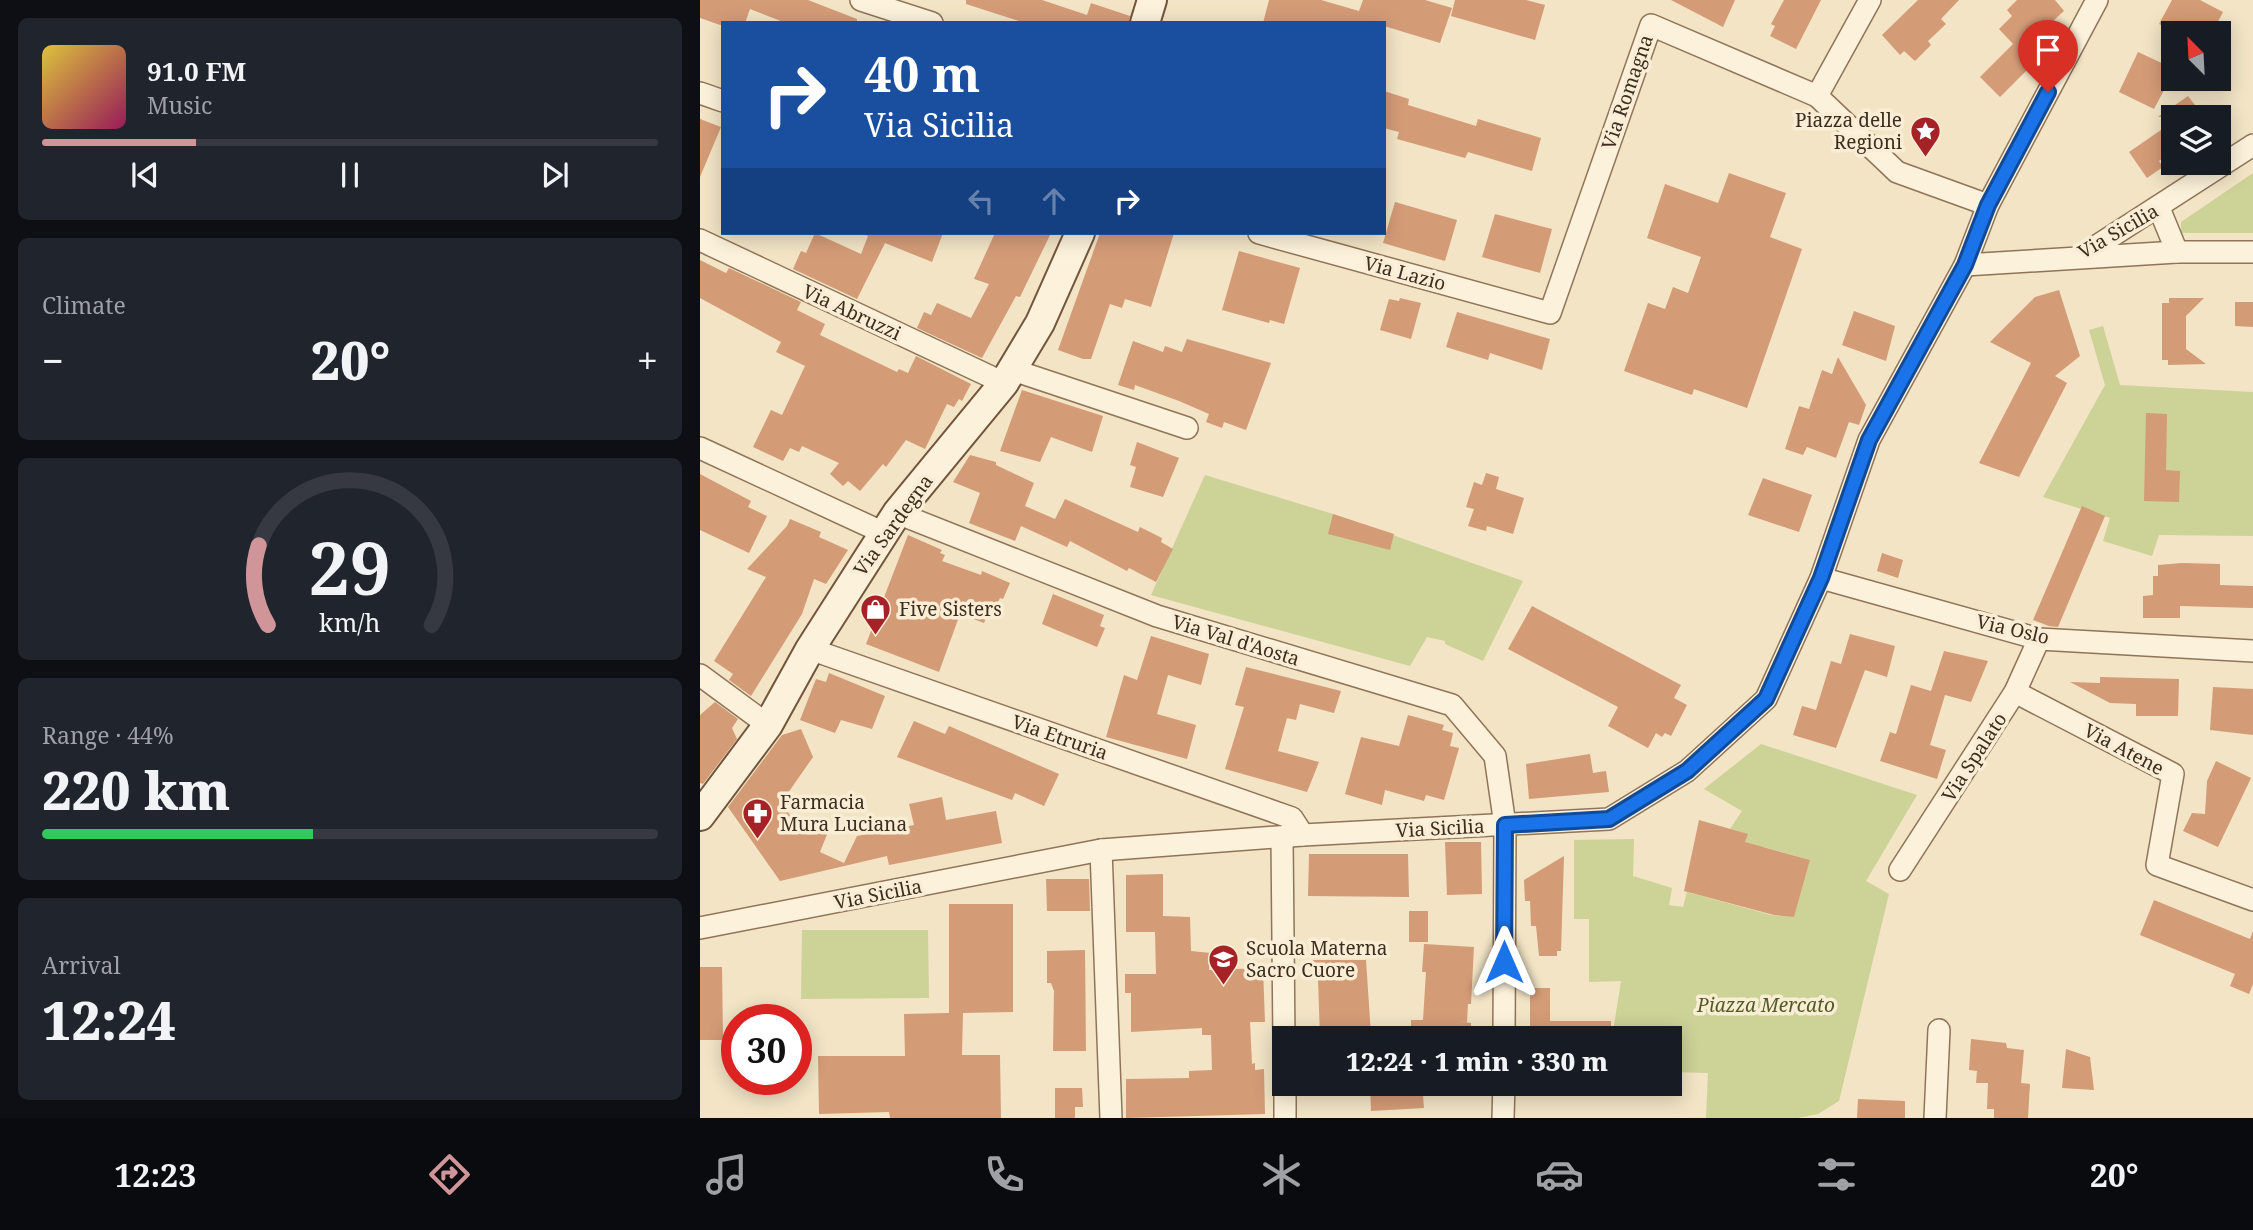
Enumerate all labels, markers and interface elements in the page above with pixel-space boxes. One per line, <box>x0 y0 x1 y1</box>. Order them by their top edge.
pin <box>2018 20 2078 92</box>
north arrow <box>2161 21 2231 91</box>
map controls <box>2161 21 2231 175</box>
street label: Via Romagna <box>1595 31 1659 153</box>
icon: arrive <box>2029 31 2067 69</box>
text: 40 m <box>864 40 980 106</box>
icon: right <box>749 49 840 140</box>
text: 91.0 FM <box>147 53 246 89</box>
text: Music <box>147 89 212 121</box>
text: Via Sicilia <box>864 103 1014 146</box>
button: layers <box>2161 105 2231 175</box>
place label: Piazza delle Regioni <box>1795 107 1902 155</box>
place icon: Piazza delle Regioni <box>1908 114 1942 158</box>
icon: previous <box>126 156 164 194</box>
icon: pause <box>331 156 369 194</box>
icon: next <box>536 156 574 194</box>
icon: left <box>962 182 1000 220</box>
icon: ahead <box>1035 182 1073 220</box>
icon: right <box>1108 182 1146 220</box>
street label: Via Sicilia <box>2073 197 2163 265</box>
street label: Via Lazio <box>1361 250 1449 296</box>
street label: Via Abruzzi <box>798 278 906 346</box>
text: Climate <box>42 289 126 321</box>
text: 20° <box>310 324 390 395</box>
text: − <box>42 334 64 386</box>
text: + <box>637 334 658 386</box>
street label: Via Sardegna <box>847 469 939 581</box>
text: 29 <box>309 517 391 616</box>
shop icon: Five Sisters <box>859 592 893 636</box>
place label: Five Sisters <box>899 596 1002 622</box>
text: km/h <box>319 605 381 639</box>
street label: Via Val d'Aosta <box>1169 608 1303 672</box>
street label: Via Oslo <box>1974 608 2052 650</box>
street label: Via Spalato <box>1935 707 2013 807</box>
street label: Via Etruria <box>1009 708 1111 766</box>
street label: Via Atene <box>2079 717 2169 781</box>
text: Range · 44% <box>42 719 174 751</box>
text: 220 km <box>42 754 230 825</box>
place label: Farmacia Mura Luciana <box>780 789 907 837</box>
pharmacy icon: Farmacia Mura Luciana <box>740 796 774 840</box>
street label: Via Sicilia <box>1395 813 1485 843</box>
street label: Via Sicilia <box>832 873 924 915</box>
position arrow <box>1467 925 1541 999</box>
place label: Scuola Materna Sacro Cuore <box>1246 935 1388 983</box>
school or university icon: Scuola Materna Sacro Cuore <box>1206 942 1240 986</box>
text: Arrival <box>42 949 121 981</box>
text: 12:24 <box>42 984 176 1055</box>
park label: Piazza Mercato <box>1696 992 1835 1018</box>
speed limit sign: 30 <box>721 1004 812 1095</box>
text: 12:24 · 1 min · 330 m <box>1346 1043 1608 1079</box>
icon: directions <box>425 1150 474 1199</box>
icon: music <box>702 1150 751 1199</box>
icon: phone <box>980 1150 1029 1199</box>
icon: climate <box>1257 1150 1306 1199</box>
icon: car <box>1535 1150 1584 1199</box>
icon: filters <box>1812 1150 1861 1199</box>
text: 12:23 <box>114 1153 196 1196</box>
text: 20° <box>2090 1153 2139 1196</box>

